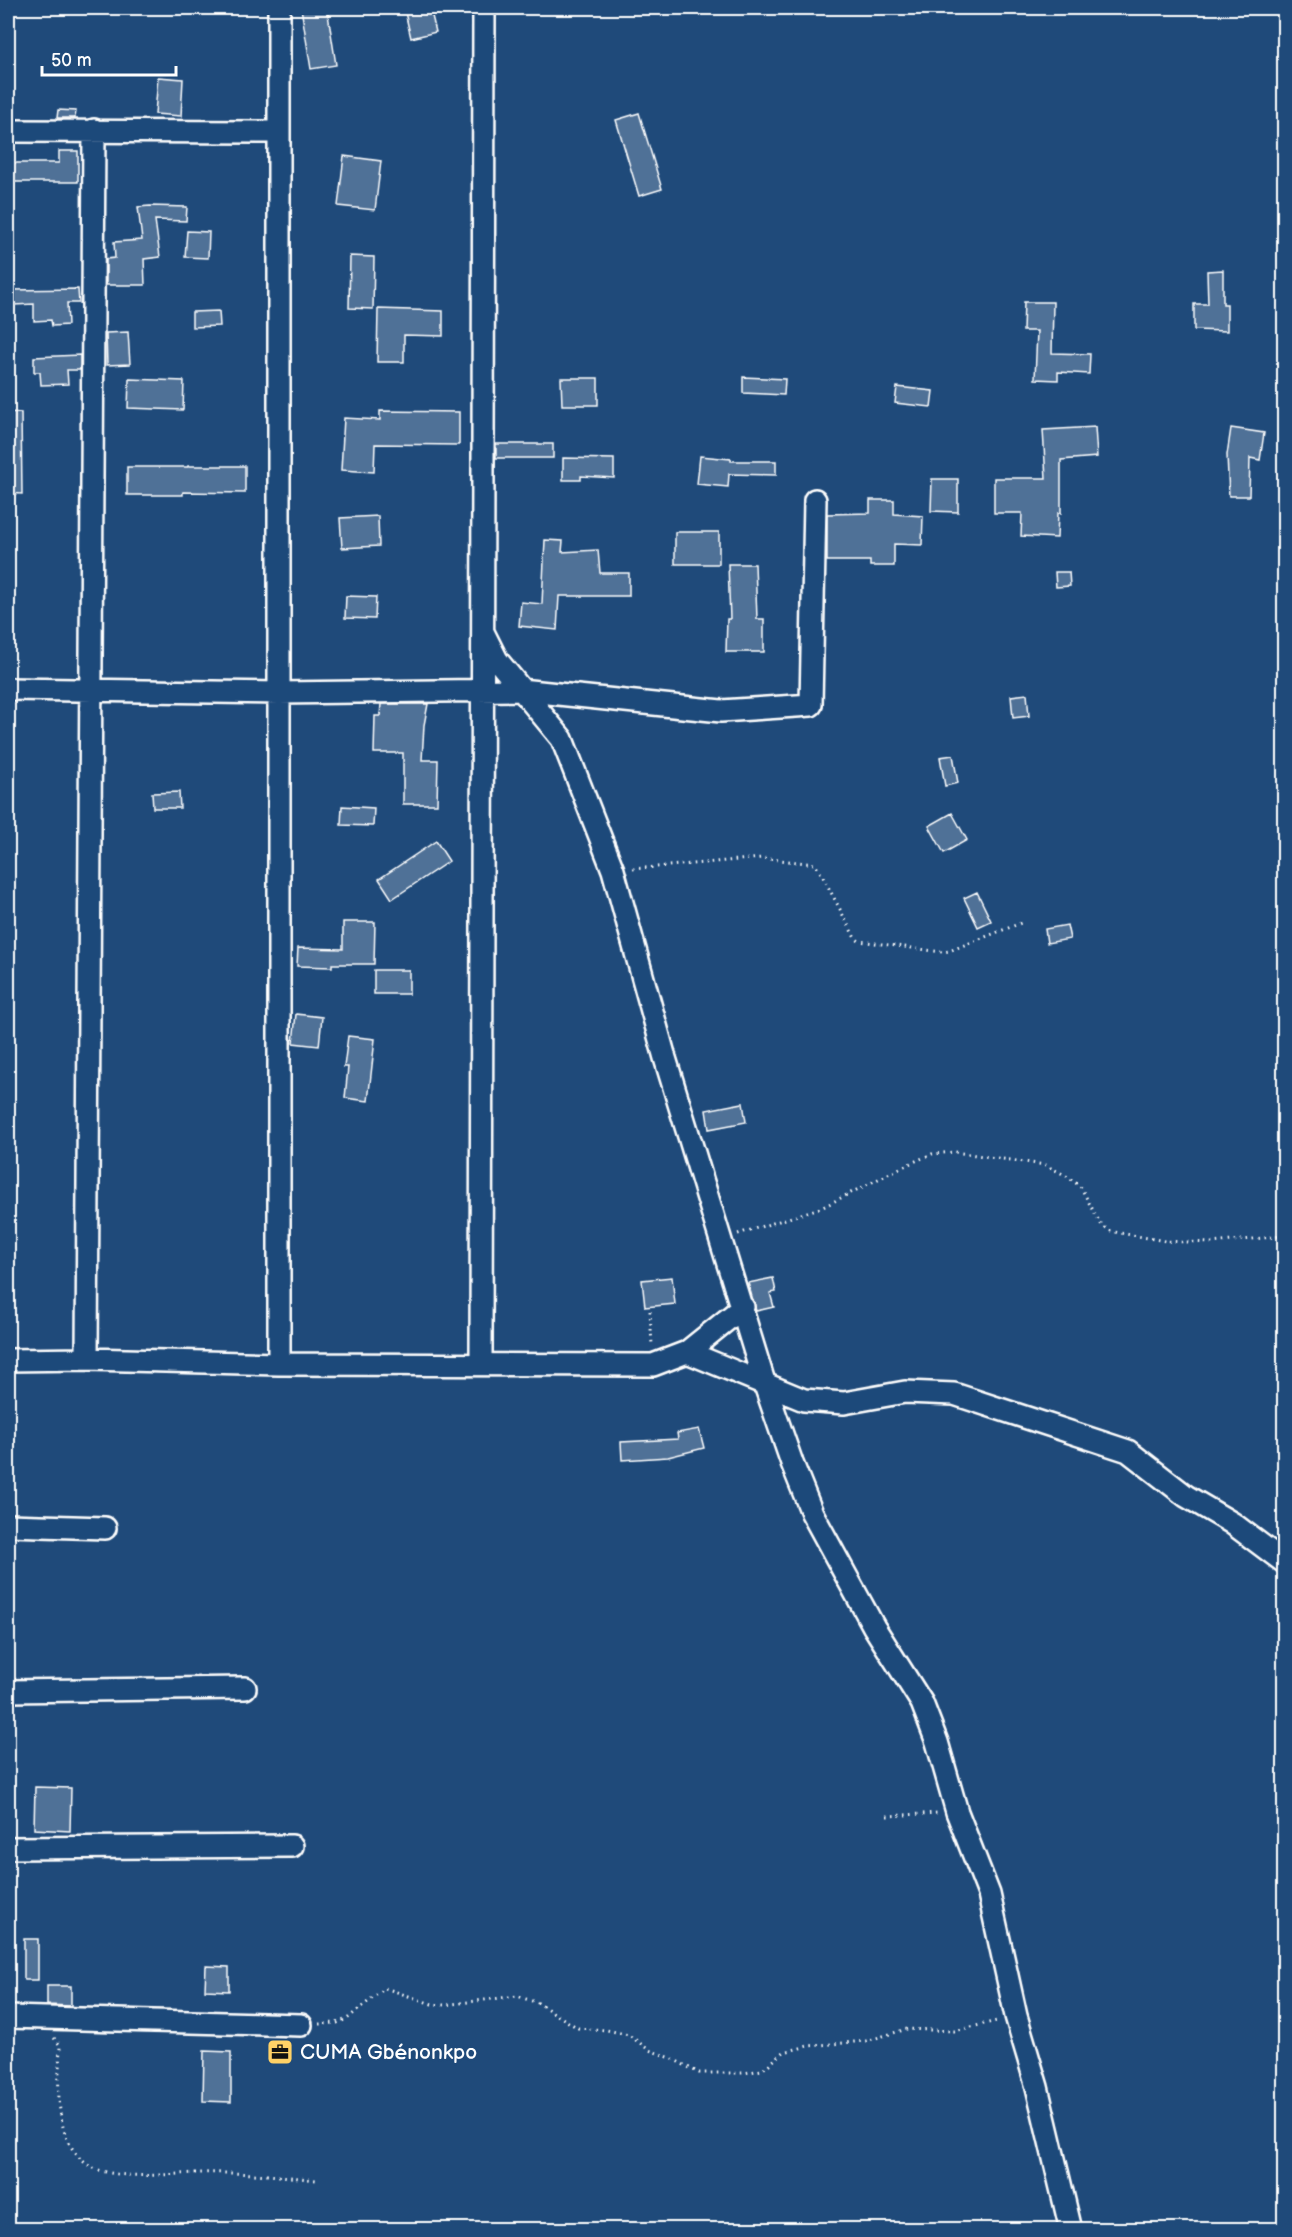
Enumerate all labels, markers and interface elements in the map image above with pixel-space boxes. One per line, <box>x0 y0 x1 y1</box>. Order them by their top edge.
scale bar <box>42 39 176 77</box>
text: 50 m <box>51 50 92 71</box>
office icon: CUMA Gbénonkpo <box>265 2037 295 2067</box>
place label: CUMA Gbénonkpo <box>300 2040 477 2065</box>

